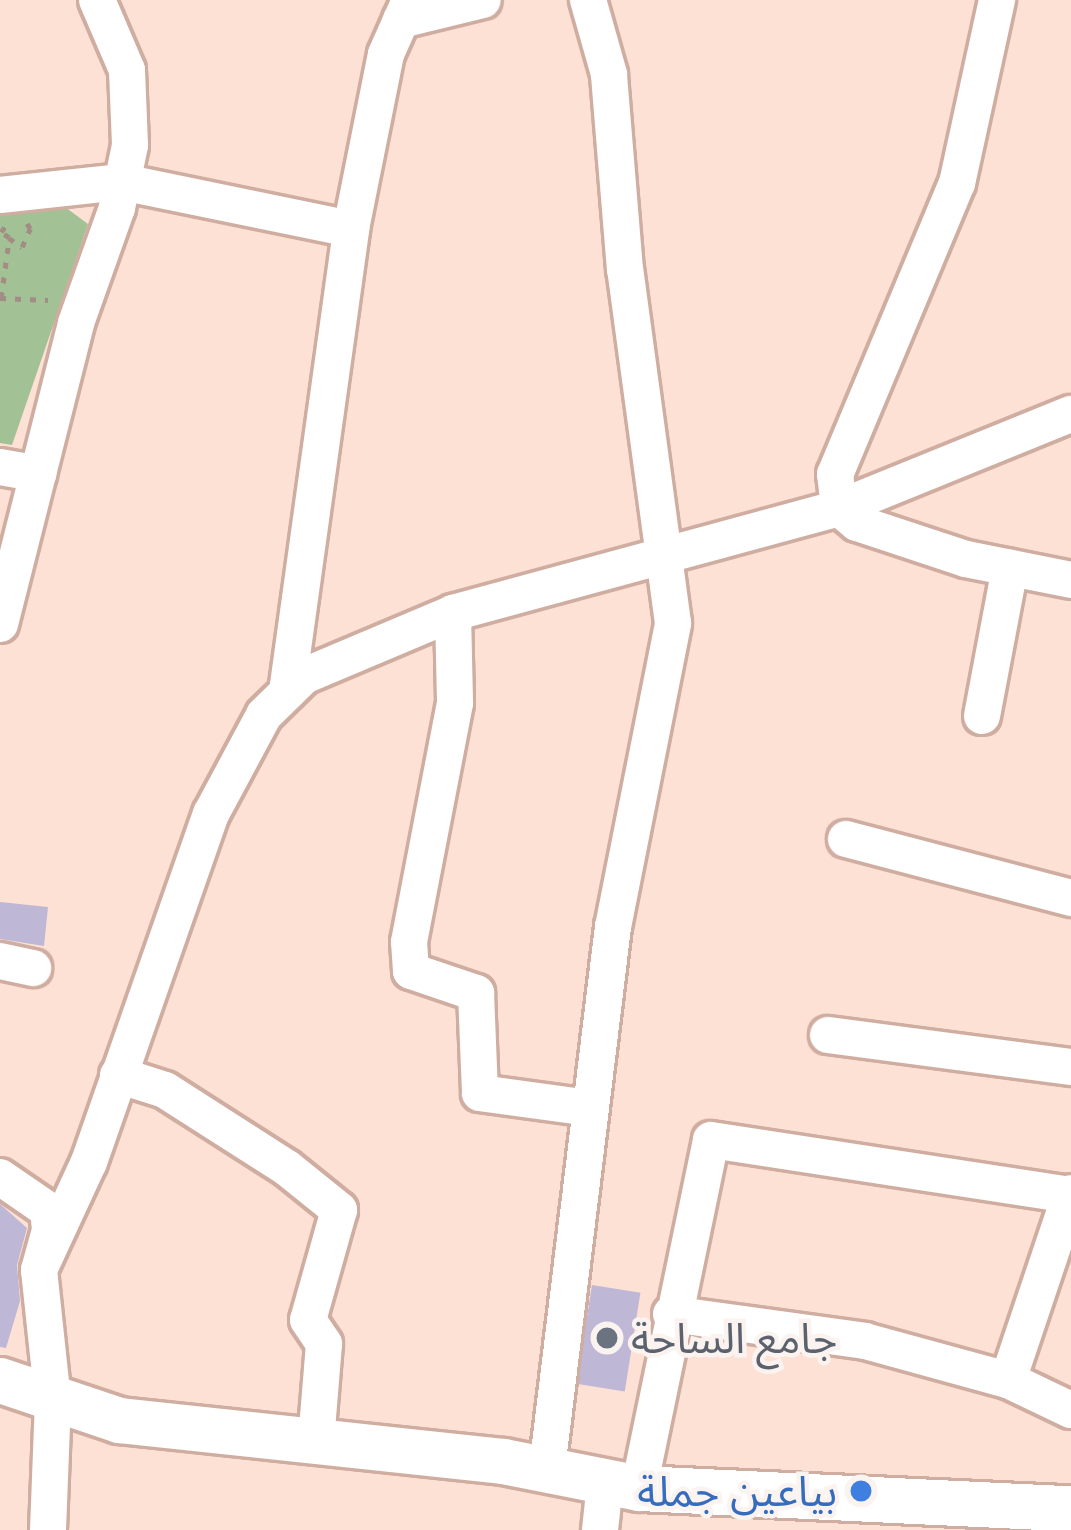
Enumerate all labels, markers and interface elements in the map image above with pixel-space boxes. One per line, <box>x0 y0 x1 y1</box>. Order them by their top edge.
place label: جامع الساحة <box>631 1313 837 1363</box>
marker: جامع الساحة <box>594 1325 620 1351</box>
place label: بياعين جملة <box>637 1466 837 1516</box>
marker: بياعين جملة <box>848 1478 874 1504</box>

